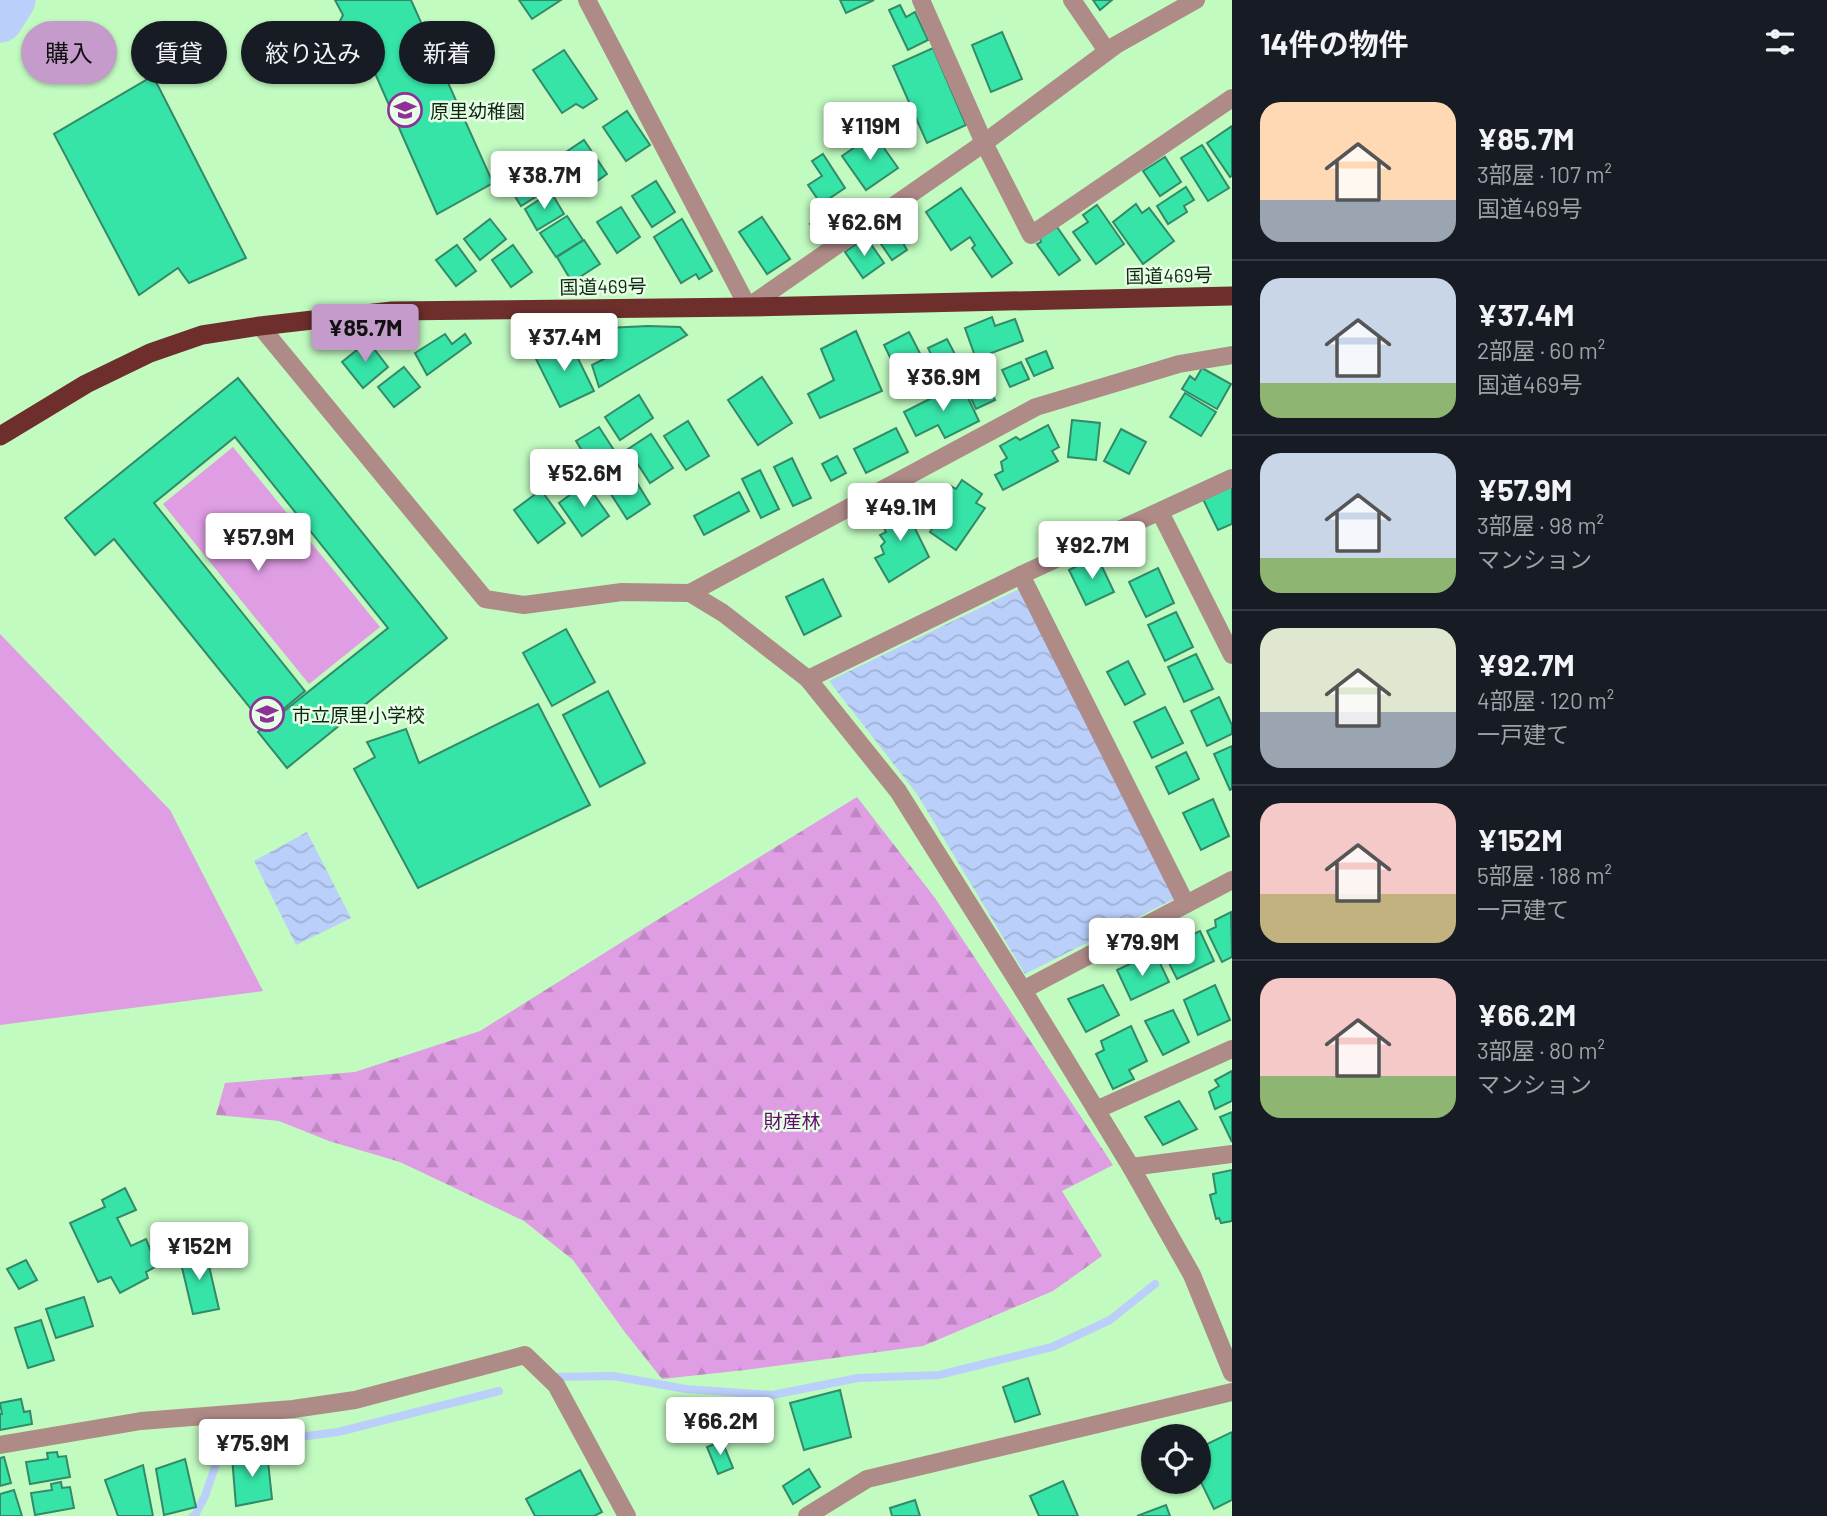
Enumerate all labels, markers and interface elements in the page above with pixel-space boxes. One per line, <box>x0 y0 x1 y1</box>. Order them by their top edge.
chip: 購入 <box>21 21 117 84</box>
chip: 賃貸 <box>131 21 227 84</box>
chip: 絞り込み <box>241 21 385 84</box>
chip: 新着 <box>399 21 495 84</box>
icon: filters <box>1761 23 1799 61</box>
text: 14件の物件 <box>1260 25 1409 61</box>
school or university icon: 原里幼稚園 <box>386 91 424 129</box>
place label: 原里幼稚園 <box>430 99 525 122</box>
pin: ¥119M <box>821 102 919 162</box>
text: ¥119M <box>840 111 900 139</box>
text: ¥85.7M <box>1477 120 1574 156</box>
icon: home <box>1316 130 1400 214</box>
pin: ¥38.7M <box>487 152 601 211</box>
text: ¥38.7M <box>507 160 581 188</box>
text: 3部屋 · 107 m² <box>1477 160 1612 188</box>
text: 国道469号 <box>1477 194 1583 222</box>
pin: ¥62.6M <box>807 198 921 258</box>
text: ¥62.6M <box>826 207 902 235</box>
street label: 国道469号 <box>1125 263 1213 287</box>
street label: 国道469号 <box>559 274 647 298</box>
text: ¥37.4M <box>1477 296 1574 332</box>
pin: ¥85.7M <box>308 304 422 364</box>
icon: home <box>1316 306 1400 390</box>
text: ¥85.7M <box>328 313 402 341</box>
pin: ¥37.4M <box>507 314 621 373</box>
text: ¥37.4M <box>527 322 601 350</box>
text: 2部屋 · 60 m² <box>1477 336 1605 364</box>
pin: ¥36.9M <box>886 354 1000 413</box>
text: ¥36.9M <box>905 362 981 390</box>
text: 国道469号 <box>1477 370 1583 398</box>
pin: ¥52.6M <box>527 449 641 509</box>
text: ¥52.6M <box>546 458 622 486</box>
text: ¥57.9M <box>1477 471 1572 507</box>
icon: home <box>1316 481 1400 565</box>
pin: ¥49.1M <box>843 484 957 543</box>
text: ¥49.1M <box>864 492 936 520</box>
text: 3部屋 · 98 m² <box>1477 511 1604 539</box>
pin: ¥57.9M <box>201 514 315 573</box>
text: ¥57.9M <box>222 522 294 550</box>
pin: ¥92.7M <box>1035 522 1149 581</box>
text: ¥92.7M <box>1055 530 1129 558</box>
text: マンション <box>1477 545 1592 573</box>
text: ¥92.7M <box>1477 646 1575 682</box>
icon: home <box>1316 656 1400 740</box>
text: 4部屋 · 120 m² <box>1477 686 1614 714</box>
school or university icon: 市立原里小学校 <box>248 695 286 733</box>
place label: 市立原里小学校 <box>292 703 425 726</box>
text: 一戸建て <box>1477 720 1569 748</box>
text: ¥152M <box>1477 821 1563 857</box>
icon: home <box>1316 831 1400 915</box>
text: 5部屋 · 188 m² <box>1477 861 1612 889</box>
text: 一戸建て <box>1477 895 1569 923</box>
pin: ¥79.9M <box>1085 918 1199 978</box>
text: ¥79.9M <box>1105 927 1179 955</box>
text: ¥66.2M <box>1477 996 1576 1032</box>
icon: home <box>1316 1006 1400 1090</box>
text: 3部屋 · 80 m² <box>1477 1036 1605 1064</box>
text: マンション <box>1477 1070 1592 1098</box>
park label: 財産林 <box>763 1109 821 1132</box>
pin: ¥152M <box>150 1222 248 1282</box>
text: ¥152M <box>166 1231 232 1259</box>
pin: ¥66.2M <box>663 1398 777 1457</box>
text: ¥66.2M <box>682 1406 758 1434</box>
pin: ¥75.9M <box>195 1420 309 1479</box>
map controls <box>1141 1424 1211 1494</box>
button: locate <box>1141 1424 1211 1494</box>
text: ¥75.9M <box>215 1428 289 1456</box>

